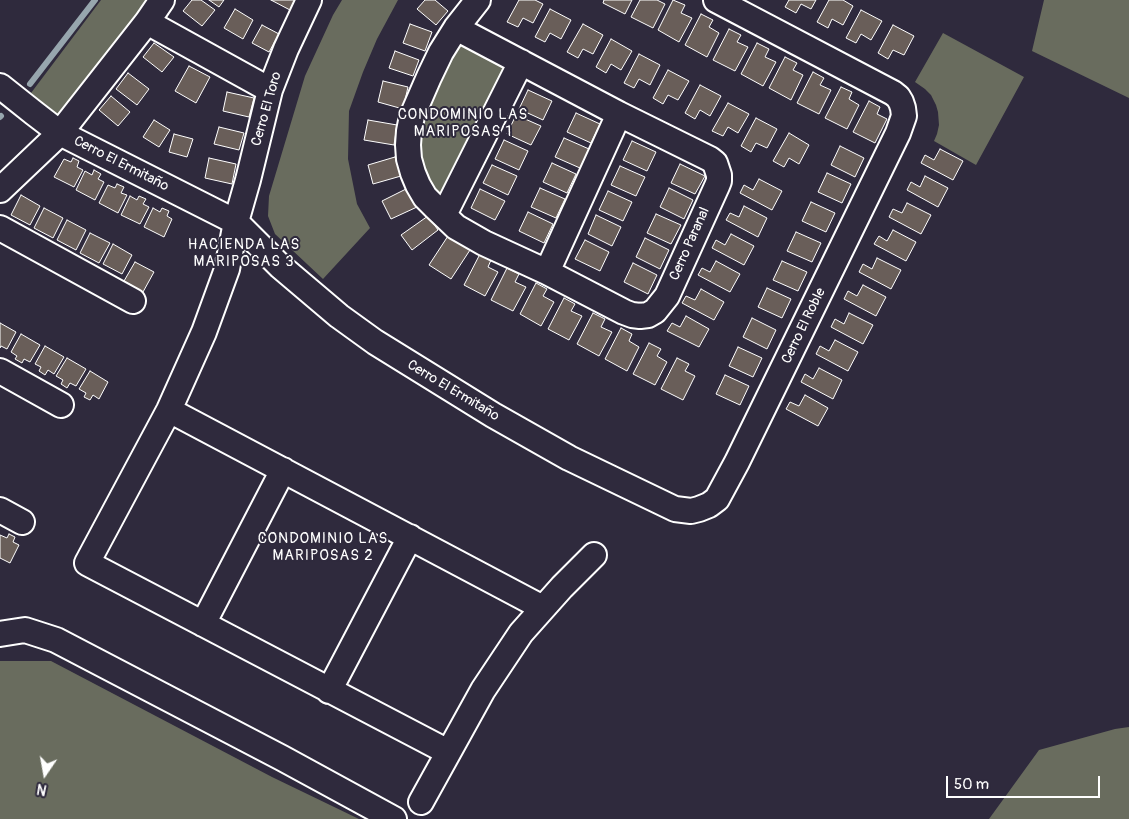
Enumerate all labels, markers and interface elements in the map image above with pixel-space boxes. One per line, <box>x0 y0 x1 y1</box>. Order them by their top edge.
street label: Cerro El Toro <box>248 70 286 148</box>
district label: CONDOMINIO LAS MARIPOSAS 1 <box>396 106 530 141</box>
street label: Cerro El Ermitaño <box>71 133 171 195</box>
street label: Cerro Paranal <box>666 205 714 283</box>
district label: HACIENDA LAS MARIPOSAS 3 <box>186 236 302 271</box>
street label: Cerro El Roble <box>778 285 830 367</box>
street label: Cerro El Ermitaño <box>404 357 502 425</box>
district label: CONDOMINIO LAS MARIPOSAS 2 <box>256 530 390 565</box>
north arrow <box>20 749 70 799</box>
scale bar <box>949 766 1103 798</box>
text: 50 m <box>954 775 989 794</box>
text: N <box>35 780 48 798</box>

